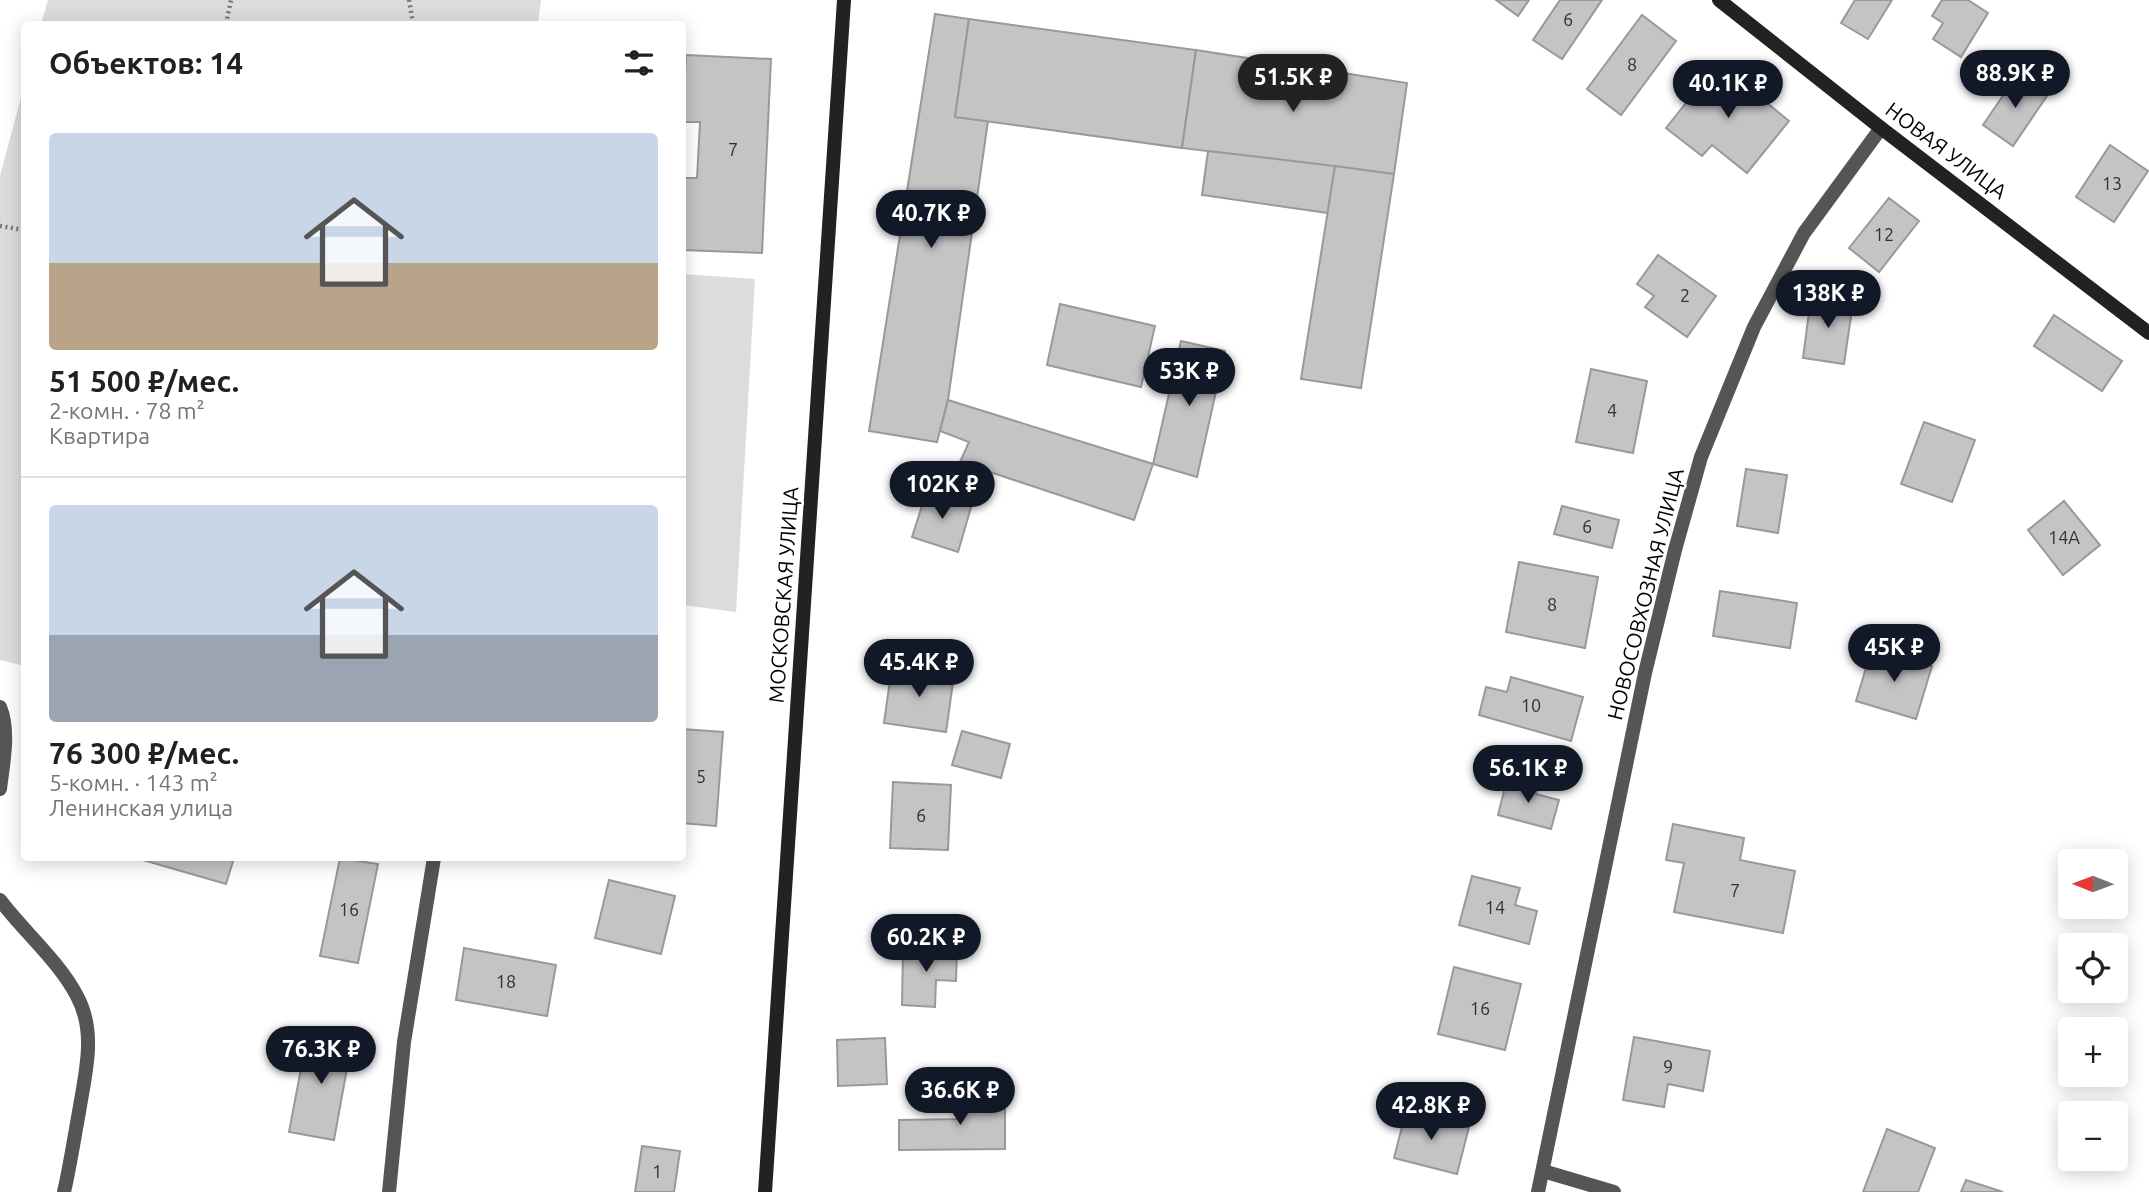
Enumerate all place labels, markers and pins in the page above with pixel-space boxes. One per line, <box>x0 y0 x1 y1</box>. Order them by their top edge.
pin: 88.9K ₽ <box>1950 50 2080 110</box>
pin: 51.5K ₽ <box>1228 54 1358 114</box>
pin: 40.1K ₽ <box>1663 60 1793 120</box>
pin: 40.7K ₽ <box>866 190 996 250</box>
pin: 138K ₽ <box>1771 270 1885 330</box>
pin: 53K ₽ <box>1140 348 1238 408</box>
pin: 102K ₽ <box>885 462 999 521</box>
pin: 45K ₽ <box>1845 624 1943 684</box>
pin: 45.4K ₽ <box>854 640 984 699</box>
pin: 56.1K ₽ <box>1463 746 1593 805</box>
pin: 60.2K ₽ <box>861 914 991 974</box>
pin: 76.3K ₽ <box>256 1026 386 1086</box>
pin: 36.6K ₽ <box>895 1068 1025 1127</box>
pin: 42.8K ₽ <box>1366 1082 1496 1142</box>

